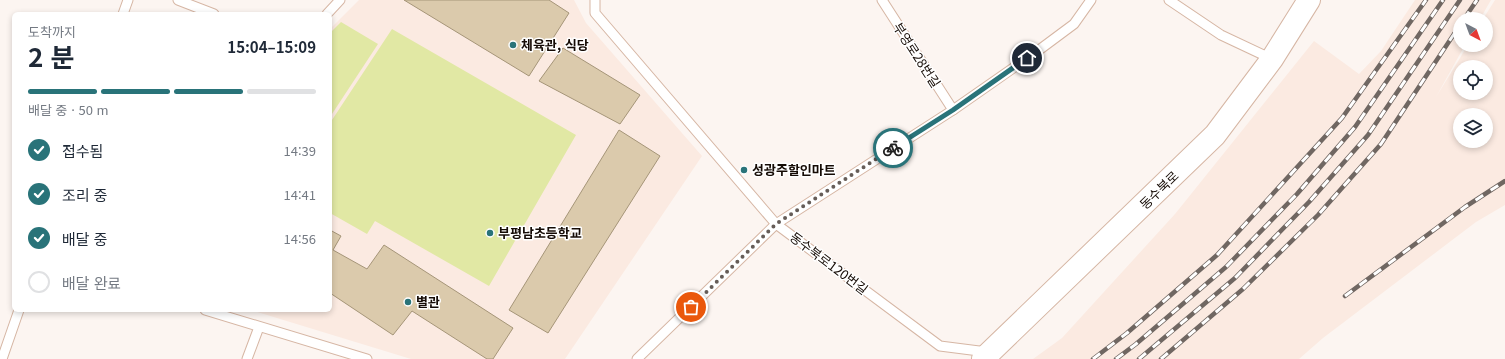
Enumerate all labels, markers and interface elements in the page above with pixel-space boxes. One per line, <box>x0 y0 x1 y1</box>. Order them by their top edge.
north arrow <box>1453 12 1493 52</box>
map controls <box>1453 12 1493 148</box>
street label: 부영로28번길 <box>889 18 946 91</box>
text: 도착까지 <box>28 22 76 41</box>
place label: 체육관, 식당 <box>521 35 589 54</box>
text: 15:04–15:09 <box>227 36 316 57</box>
text: 2 분 <box>28 37 75 74</box>
marker: 체육관, 식당 <box>508 40 518 50</box>
pin <box>1010 41 1044 75</box>
icon: home <box>1016 47 1038 69</box>
button: locate <box>1453 60 1493 100</box>
text: 배달 중 · 50 m <box>28 100 109 119</box>
button: layers <box>1453 108 1493 148</box>
courier <box>873 128 913 168</box>
icon: bike <box>882 137 904 159</box>
icon: check <box>28 139 50 161</box>
text: 접수됨 <box>62 140 103 161</box>
text: 14:39 <box>284 141 316 160</box>
place label: 성광주할인마트 <box>752 160 836 179</box>
marker: 성광주할인마트 <box>739 165 749 175</box>
street label: 동수북로 <box>1135 166 1182 213</box>
icon: check <box>28 183 50 205</box>
text: 조리 중 <box>62 184 108 205</box>
text: 14:41 <box>284 185 316 204</box>
place label: 부평남초등학교 <box>498 223 582 242</box>
icon: check <box>28 227 50 249</box>
street label: 동수북로120번길 <box>786 227 872 298</box>
text: 배달 중 <box>62 228 108 249</box>
marker: 부평남초등학교 <box>485 228 495 238</box>
text: 14:56 <box>284 229 316 248</box>
text: 배달 완료 <box>62 272 121 293</box>
pin <box>674 290 708 324</box>
place label: 별관 <box>416 292 440 311</box>
icon: bag <box>680 296 702 318</box>
marker: 별관 <box>403 297 413 307</box>

